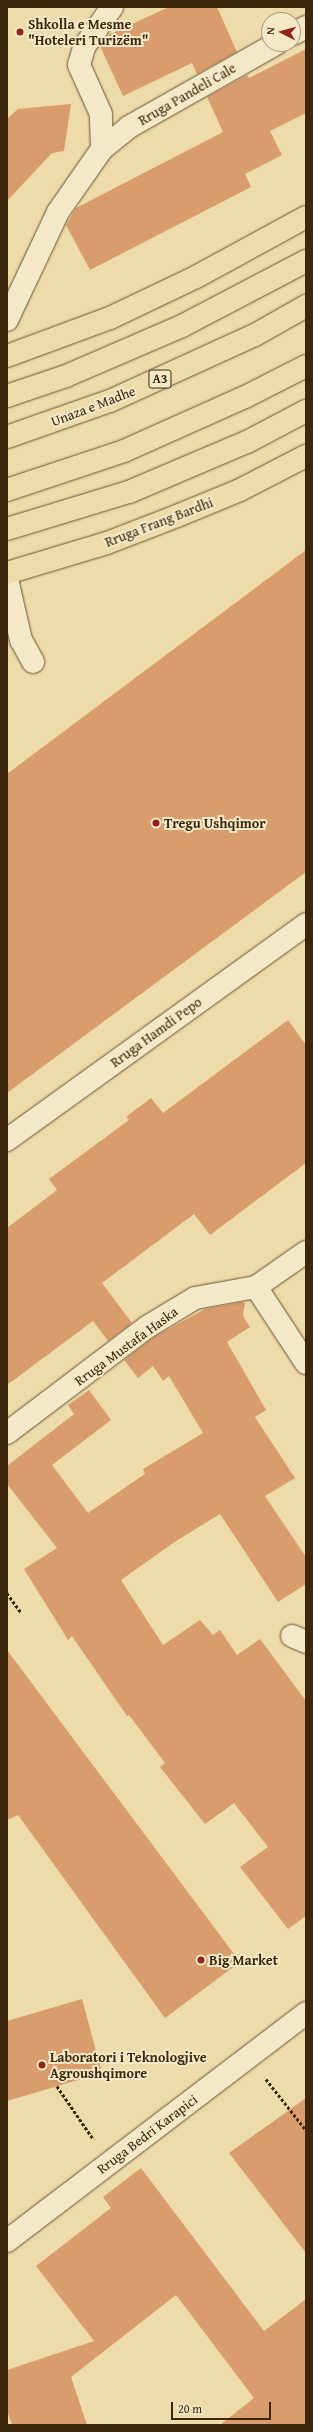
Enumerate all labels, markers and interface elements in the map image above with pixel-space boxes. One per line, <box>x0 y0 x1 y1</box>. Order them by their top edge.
north arrow <box>261 12 301 52</box>
place label: Shkolla e Mesme "Hoteleri Turizëm" <box>28 16 149 48</box>
text: N <box>262 26 278 35</box>
marker: Shkolla e Mesme "Hoteleri Turizëm" <box>15 27 25 37</box>
street label: Rruga Pandeli Cale <box>135 59 239 129</box>
road number: A3 <box>148 368 172 390</box>
street label: Unaza e Madhe <box>48 382 138 430</box>
street label: Rruga Frang Bardhi <box>103 494 215 550</box>
place label: Tregu Ushqimor <box>164 815 266 831</box>
marker: Tregu Ushqimor <box>151 818 161 828</box>
street label: Rruga Hamdi Pepo <box>107 993 205 1071</box>
street label: Rruga Mustafa Haska <box>71 1303 181 1389</box>
place label: Big Market <box>209 1952 278 1968</box>
marker: Big Market <box>196 1955 206 1965</box>
place label: Laboratori i Teknologjive Agroushqimore <box>50 2049 207 2082</box>
marker: Laboratori i Teknologjive Agroushqimore <box>37 2060 47 2070</box>
street label: Rruga Bedri Karapici <box>93 2091 201 2177</box>
scale bar <box>173 2394 273 2420</box>
text: 20 m <box>178 2400 202 2417</box>

